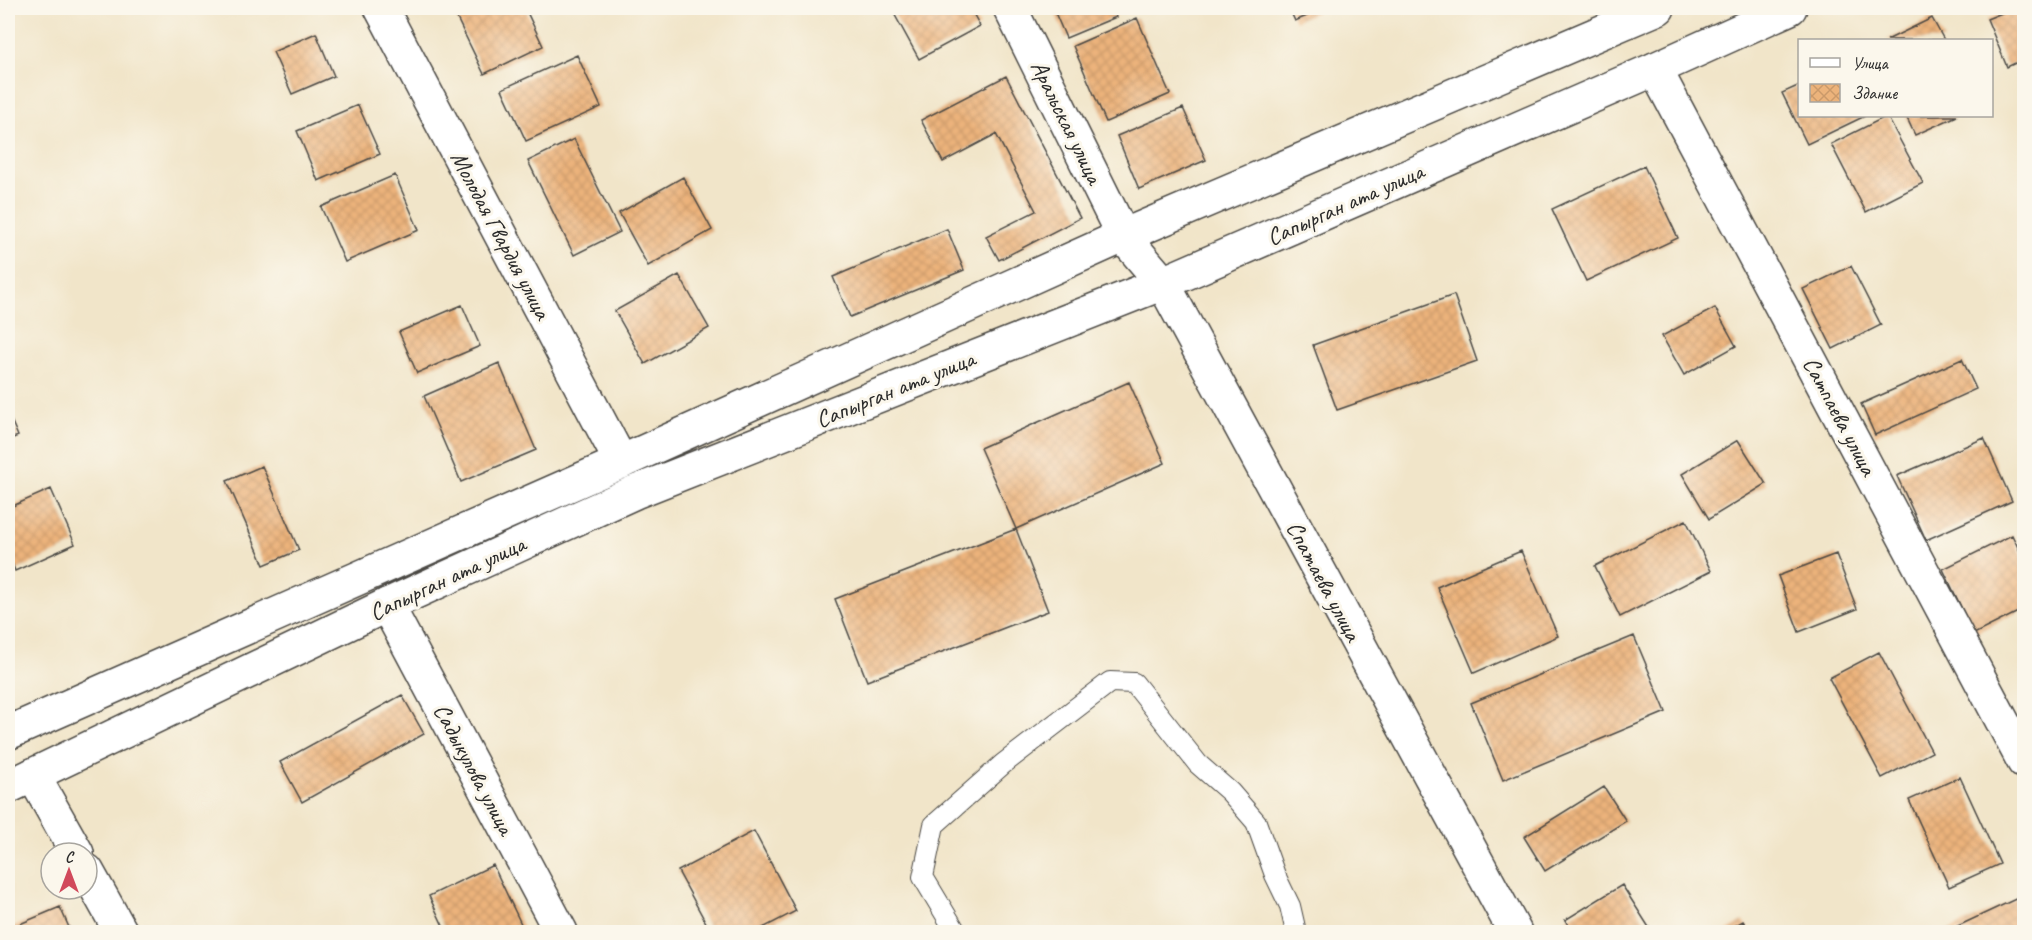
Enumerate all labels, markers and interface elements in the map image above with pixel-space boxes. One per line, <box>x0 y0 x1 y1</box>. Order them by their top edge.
legend <box>1798 39 1993 117</box>
text: Улица <box>1852 52 1889 74</box>
street label: Аральская улица <box>1024 55 1111 191</box>
text: Здание <box>1852 82 1898 104</box>
street label: Молодая Гвардия улица <box>444 146 559 326</box>
street label: Сапырган ата улица <box>1262 155 1430 252</box>
street label: Сапырган ата улица <box>811 343 981 435</box>
street label: Сатпаева улица <box>1796 352 1884 482</box>
street label: Спатаева улица <box>1280 516 1369 648</box>
street label: Сапырган ата улица <box>364 528 532 627</box>
street label: Садыкулова улица <box>427 698 522 842</box>
north arrow <box>39 841 99 901</box>
text: С <box>65 847 75 867</box>

